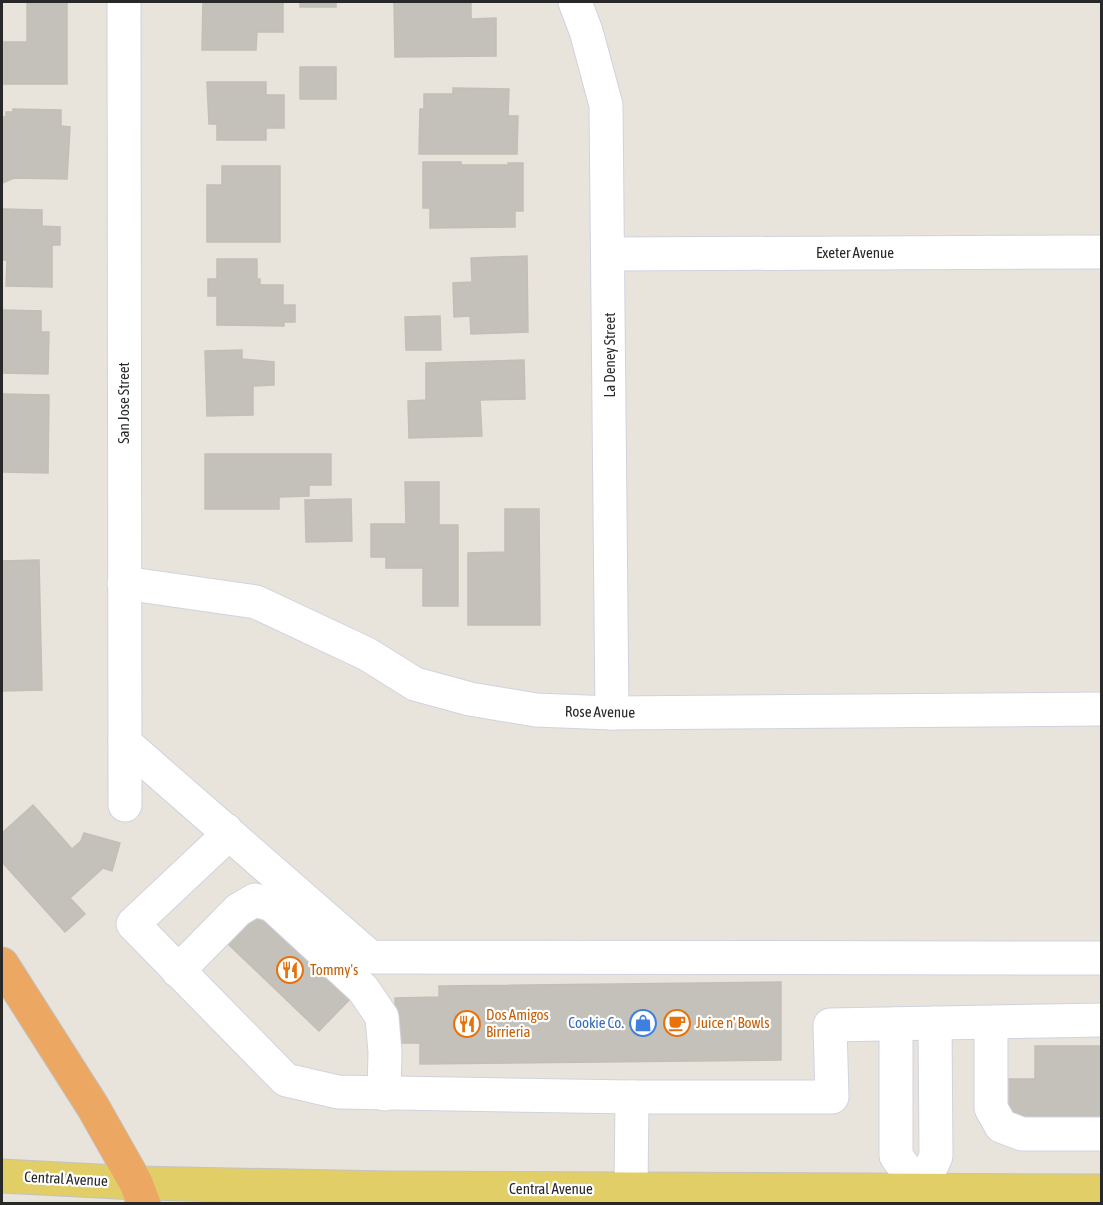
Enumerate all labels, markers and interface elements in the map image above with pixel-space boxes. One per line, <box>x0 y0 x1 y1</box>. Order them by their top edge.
street label: Exeter Avenue <box>816 244 894 261</box>
street label: La Deney Street <box>601 312 618 398</box>
street label: San Jose Street <box>115 362 132 444</box>
street label: Rose Avenue <box>565 702 635 721</box>
restaurant icon: Tommy's <box>275 955 305 985</box>
place label: Tommy's <box>310 961 358 978</box>
place label: Dos Amigos Birrieria <box>486 1006 549 1040</box>
shop icon: Cookie Co. <box>628 1008 658 1038</box>
cafe icon: Juice n' Bowls <box>662 1008 692 1038</box>
restaurant icon: Dos Amigos Birrieria <box>452 1009 482 1039</box>
place label: Cookie Co. <box>568 1014 624 1031</box>
place label: Juice n' Bowls <box>696 1014 770 1031</box>
street label: Central Avenue <box>24 1168 109 1189</box>
street label: Central Avenue <box>509 1180 593 1197</box>

